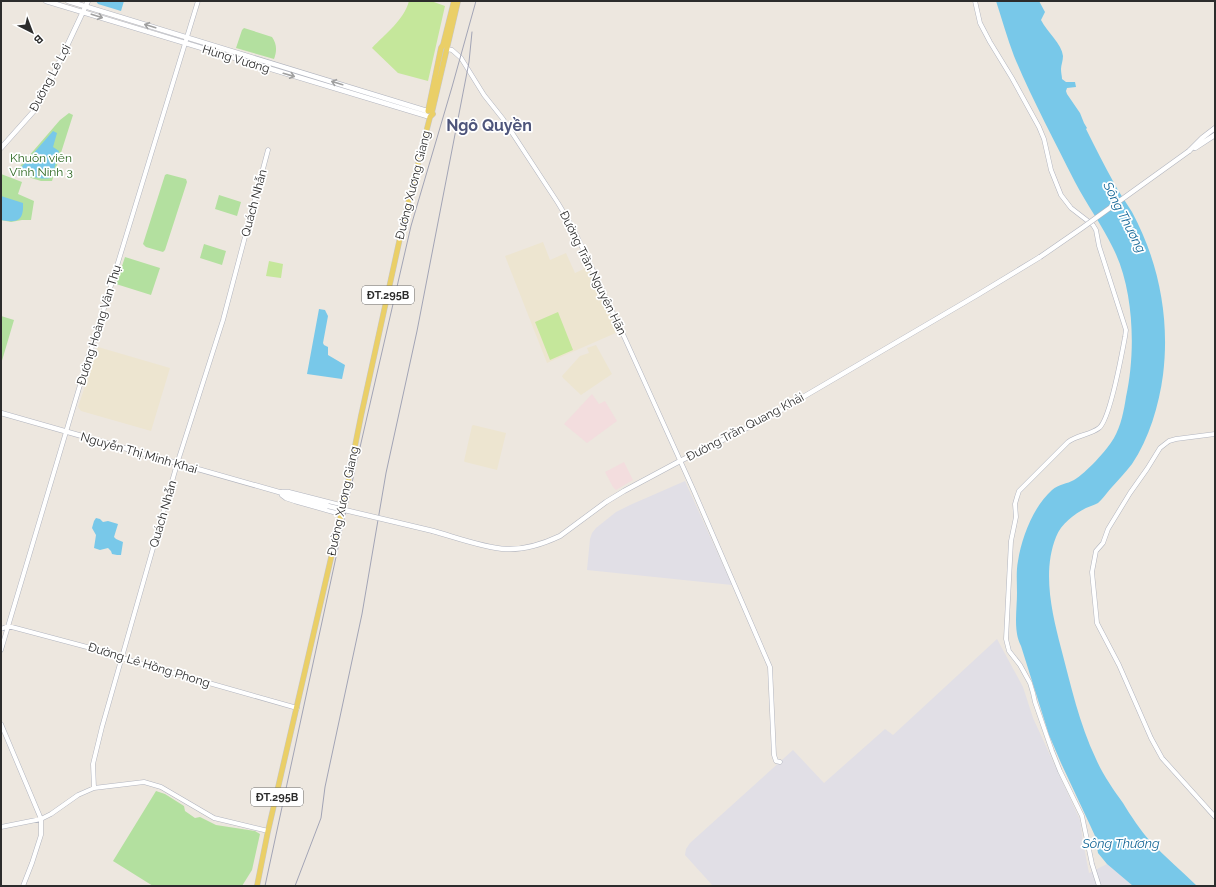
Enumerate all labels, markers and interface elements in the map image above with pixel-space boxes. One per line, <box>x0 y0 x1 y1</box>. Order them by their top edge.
north arrow <box>12 12 52 52</box>
one-way arrow <box>90 13 103 20</box>
one-way arrow <box>143 22 156 29</box>
text: B <box>31 32 45 47</box>
street label: Đường Lê Lợi <box>26 42 74 114</box>
street label: Hùng Vương <box>201 42 271 76</box>
one-way arrow <box>283 72 296 79</box>
one-way arrow <box>331 79 344 86</box>
district label: Ngô Quyền <box>446 116 532 135</box>
street label: Đường Xương Giang <box>393 129 433 241</box>
park label: Khuôn viên Vĩnh Ninh 3 <box>9 151 73 179</box>
street label: Quách Nhẫn <box>238 168 270 238</box>
water label: Sông Thương <box>1100 178 1149 255</box>
street label: Đường Trần Nguyên Hãn <box>557 209 629 337</box>
street label: Đường Hoàng Văn Thụ <box>74 263 124 387</box>
road number: ĐT.295B <box>362 286 414 304</box>
street label: Đường Trần Quang Khải <box>684 390 806 464</box>
street label: Nguyễn Thị Minh Khai <box>79 430 199 476</box>
street label: Đường Xương Giang <box>325 445 361 557</box>
street label: Quách Nhẫn <box>147 479 179 549</box>
street label: Đường Lê Hồng Phong <box>86 640 212 690</box>
road number: ĐT.295B <box>251 788 303 806</box>
water label: Sông Thương <box>1081 836 1160 851</box>

